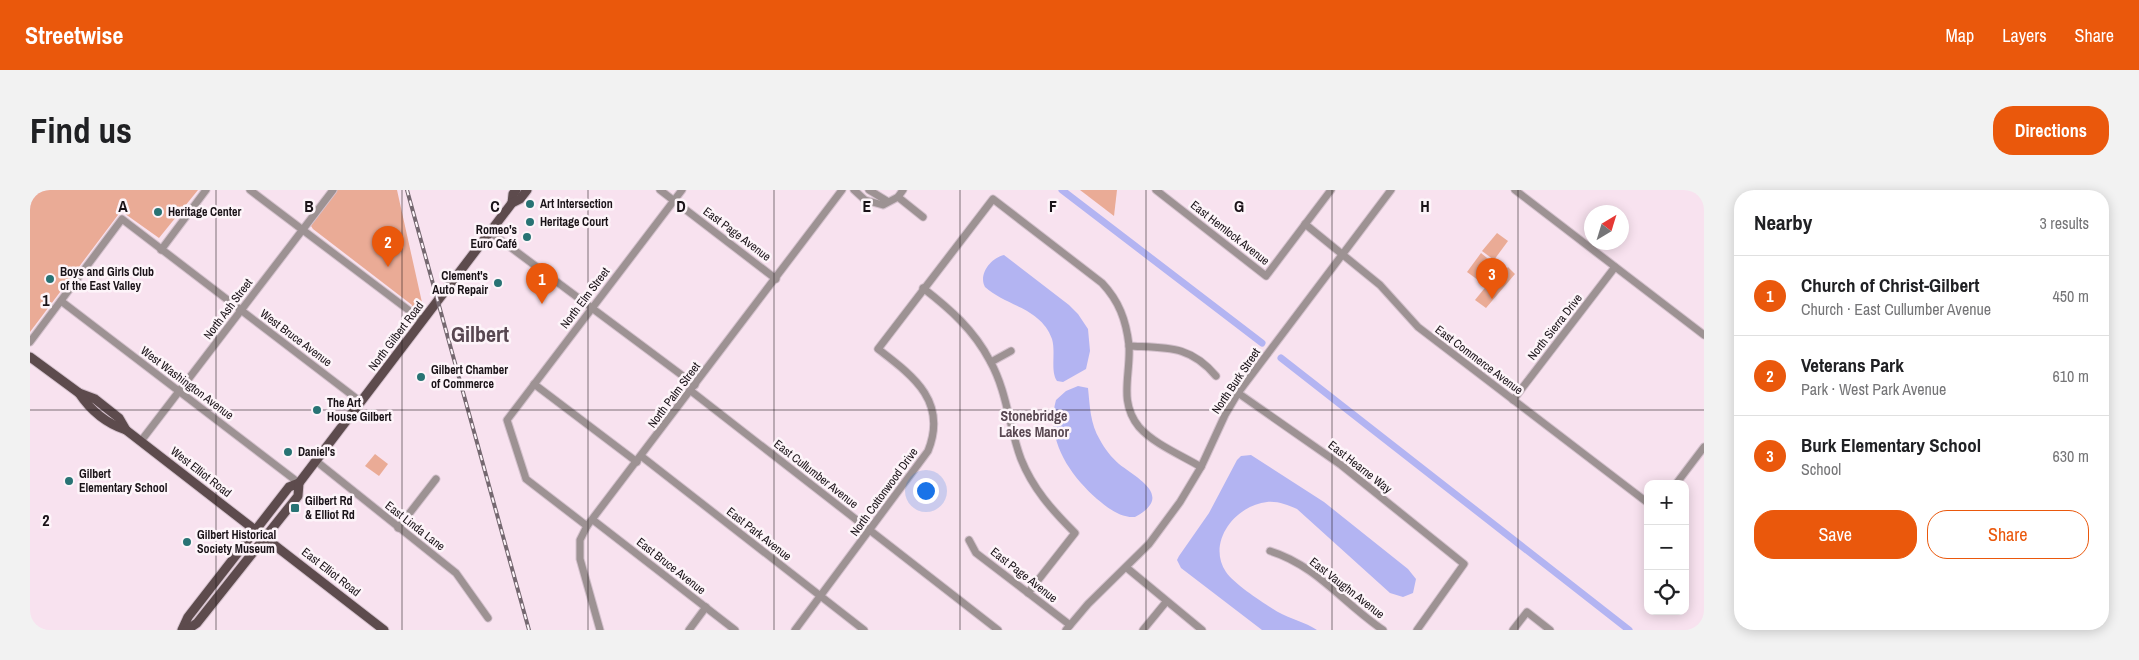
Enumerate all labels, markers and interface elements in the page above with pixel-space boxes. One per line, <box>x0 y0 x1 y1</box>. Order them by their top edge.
text: Streetwise <box>25 19 123 51</box>
text: Map <box>1946 23 1974 48</box>
text: Layers <box>2002 23 2047 48</box>
text: Share <box>2075 23 2114 48</box>
button: Directions <box>1993 106 2109 155</box>
text: Find us <box>30 107 132 154</box>
text: A <box>118 195 128 217</box>
text: B <box>304 195 314 217</box>
text: C <box>490 195 500 217</box>
text: D <box>676 195 686 217</box>
text: E <box>863 195 872 217</box>
text: F <box>1049 195 1057 217</box>
text: G <box>1234 195 1244 217</box>
text: H <box>1420 195 1430 217</box>
place label: Art Intersection <box>540 196 613 212</box>
street label: East Hemlock Avenue <box>1187 197 1273 269</box>
marker: Art Intersection <box>524 198 536 210</box>
street label: East Page Avenue <box>700 203 774 265</box>
place label: Heritage Center <box>168 204 241 220</box>
north arrow <box>1584 205 1629 250</box>
marker: Heritage Center <box>152 206 164 218</box>
text: Nearby <box>1754 208 1812 237</box>
text: 3 results <box>2039 212 2089 234</box>
place label: Heritage Court <box>540 214 609 230</box>
marker: Heritage Court <box>524 216 536 228</box>
place label: Romeo's Euro Café <box>471 222 518 252</box>
pin: 2 <box>372 226 404 267</box>
marker: Romeo's Euro Café <box>521 231 533 243</box>
pin: 3 <box>1476 258 1508 299</box>
pin: 1 <box>526 263 558 304</box>
place label: Boys and Girls Club of the East Valley <box>60 264 154 294</box>
street label: North Elm Street <box>557 264 613 332</box>
place label: Clement's Auto Repair <box>432 268 489 298</box>
text: Church of Christ-Gilbert <box>1801 272 1979 298</box>
marker: Boys and Girls Club of the East Valley <box>44 273 56 285</box>
street label: North Ash Street <box>200 275 256 343</box>
marker: Clement's Auto Repair <box>492 277 504 289</box>
text: 1 <box>1766 285 1774 307</box>
text: 450 m <box>2053 285 2089 307</box>
text: 1 <box>42 289 50 311</box>
street label: North Sierra Drive <box>1524 291 1586 363</box>
street label: North Gilbert Road <box>365 298 427 374</box>
text: Church · East Cullumber Avenue <box>1801 298 1991 320</box>
street label: West Bruce Avenue <box>257 306 335 370</box>
district label: Gilbert <box>451 319 509 349</box>
street label: East Commerce Avenue <box>1432 322 1526 398</box>
street label: West Washington Avenue <box>137 343 237 423</box>
street label: North Burk Street <box>1208 345 1264 417</box>
text: Veterans Park <box>1801 352 1904 378</box>
street label: North Palm Street <box>644 359 704 431</box>
place label: Gilbert Chamber of Commerce <box>431 362 508 392</box>
text: 2 <box>1766 365 1774 387</box>
text: 610 m <box>2053 365 2089 387</box>
marker: Gilbert Chamber of Commerce <box>415 371 427 383</box>
text: Park · West Park Avenue <box>1801 378 1946 400</box>
place label: The Art House Gilbert <box>327 395 392 425</box>
marker: The Art House Gilbert <box>311 404 323 416</box>
district label: Stonebridge Lakes Manor <box>999 407 1070 441</box>
text: Burk Elementary School <box>1801 432 1981 458</box>
street label: East Cullumber Avenue <box>771 436 861 512</box>
street label: East Hearne Way <box>1325 437 1395 497</box>
street label: West Elliot Road <box>167 443 235 501</box>
place label: Daniel's <box>298 444 336 460</box>
street label: North Cottonwood Drive <box>847 445 921 539</box>
text: 3 <box>1766 445 1774 467</box>
text: 630 m <box>2053 445 2089 467</box>
marker: Daniel's <box>282 446 294 458</box>
text: School <box>1801 458 1841 480</box>
place label: Gilbert Elementary School <box>79 466 168 496</box>
marker: Gilbert Elementary School <box>63 475 75 487</box>
your location <box>913 478 939 504</box>
map controls <box>1644 480 1689 615</box>
button: + <box>1644 480 1689 525</box>
place label: Gilbert Rd & Elliot Rd <box>305 493 355 523</box>
street label: East Linda Lane <box>382 498 448 554</box>
marker: Gilbert Rd & Elliot Rd <box>289 502 301 514</box>
street label: East Park Avenue <box>723 504 795 564</box>
text: 2 <box>42 509 50 531</box>
button: Save <box>1754 510 1917 559</box>
button: Share <box>1927 510 2089 559</box>
button: − <box>1644 525 1689 570</box>
place label: Gilbert Historical Society Museum <box>197 527 277 557</box>
street label: East Bruce Avenue <box>633 534 709 598</box>
marker: Gilbert Historical Society Museum <box>181 536 193 548</box>
street label: East Elliot Road <box>298 544 364 600</box>
street label: East Page Avenue <box>987 544 1061 606</box>
street label: East Vaughn Avenue <box>1306 554 1388 622</box>
button: locate <box>1644 570 1689 615</box>

